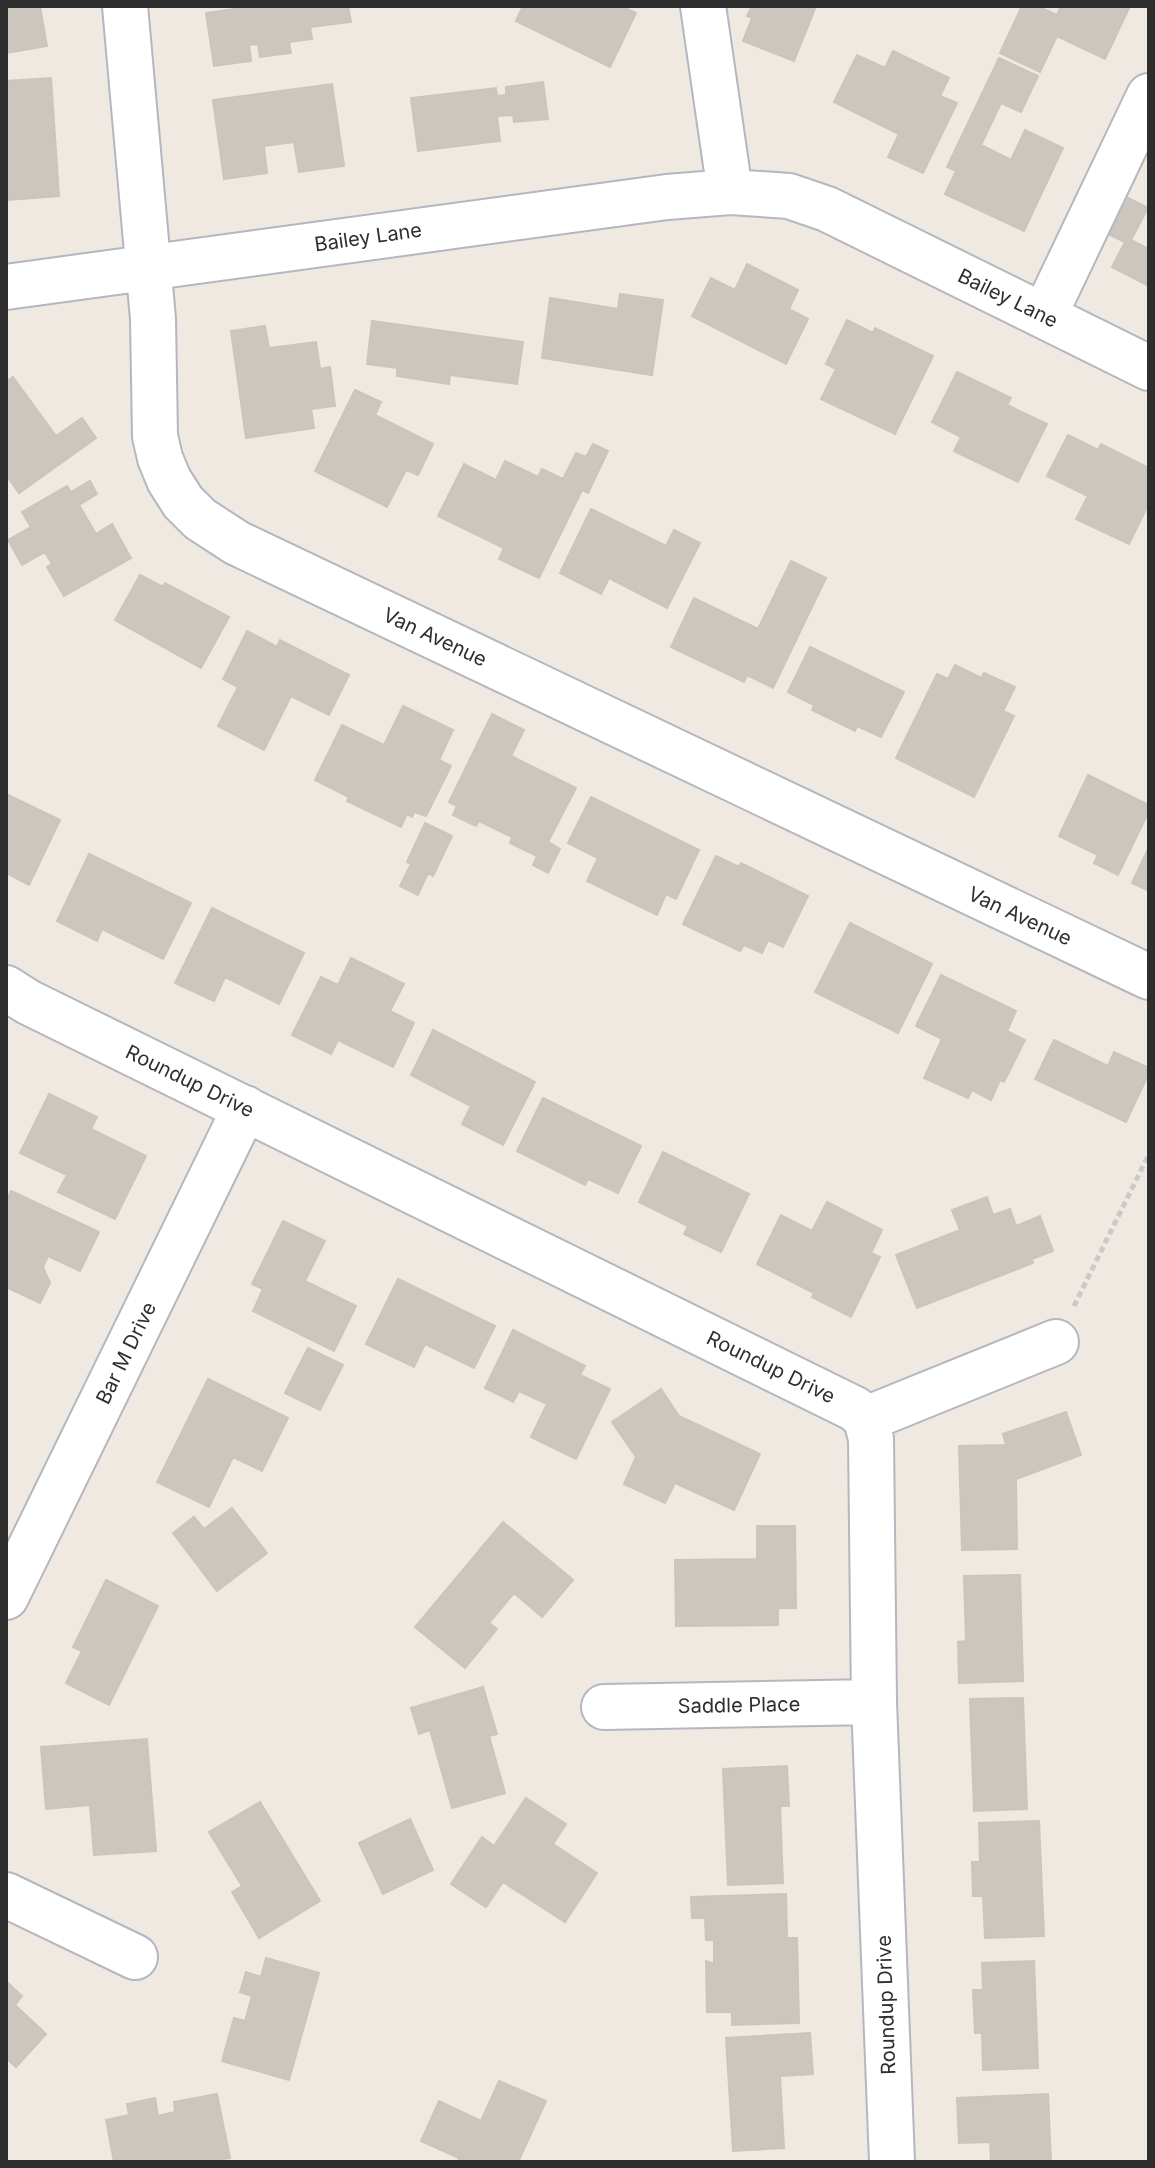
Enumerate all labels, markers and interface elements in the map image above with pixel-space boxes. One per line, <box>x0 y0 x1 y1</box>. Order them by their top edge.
street label: Bailey Lane <box>313 218 423 256</box>
street label: Bailey Lane <box>954 264 1062 332</box>
street label: Van Avenue <box>379 603 491 671</box>
street label: Van Avenue <box>964 882 1076 950</box>
street label: Roundup Drive <box>122 1040 258 1122</box>
street label: Bar M Drive <box>91 1298 161 1408</box>
street label: Roundup Drive <box>703 1326 839 1408</box>
street label: Saddle Place <box>677 1692 801 1718</box>
street label: Roundup Drive <box>872 1935 900 2075</box>

